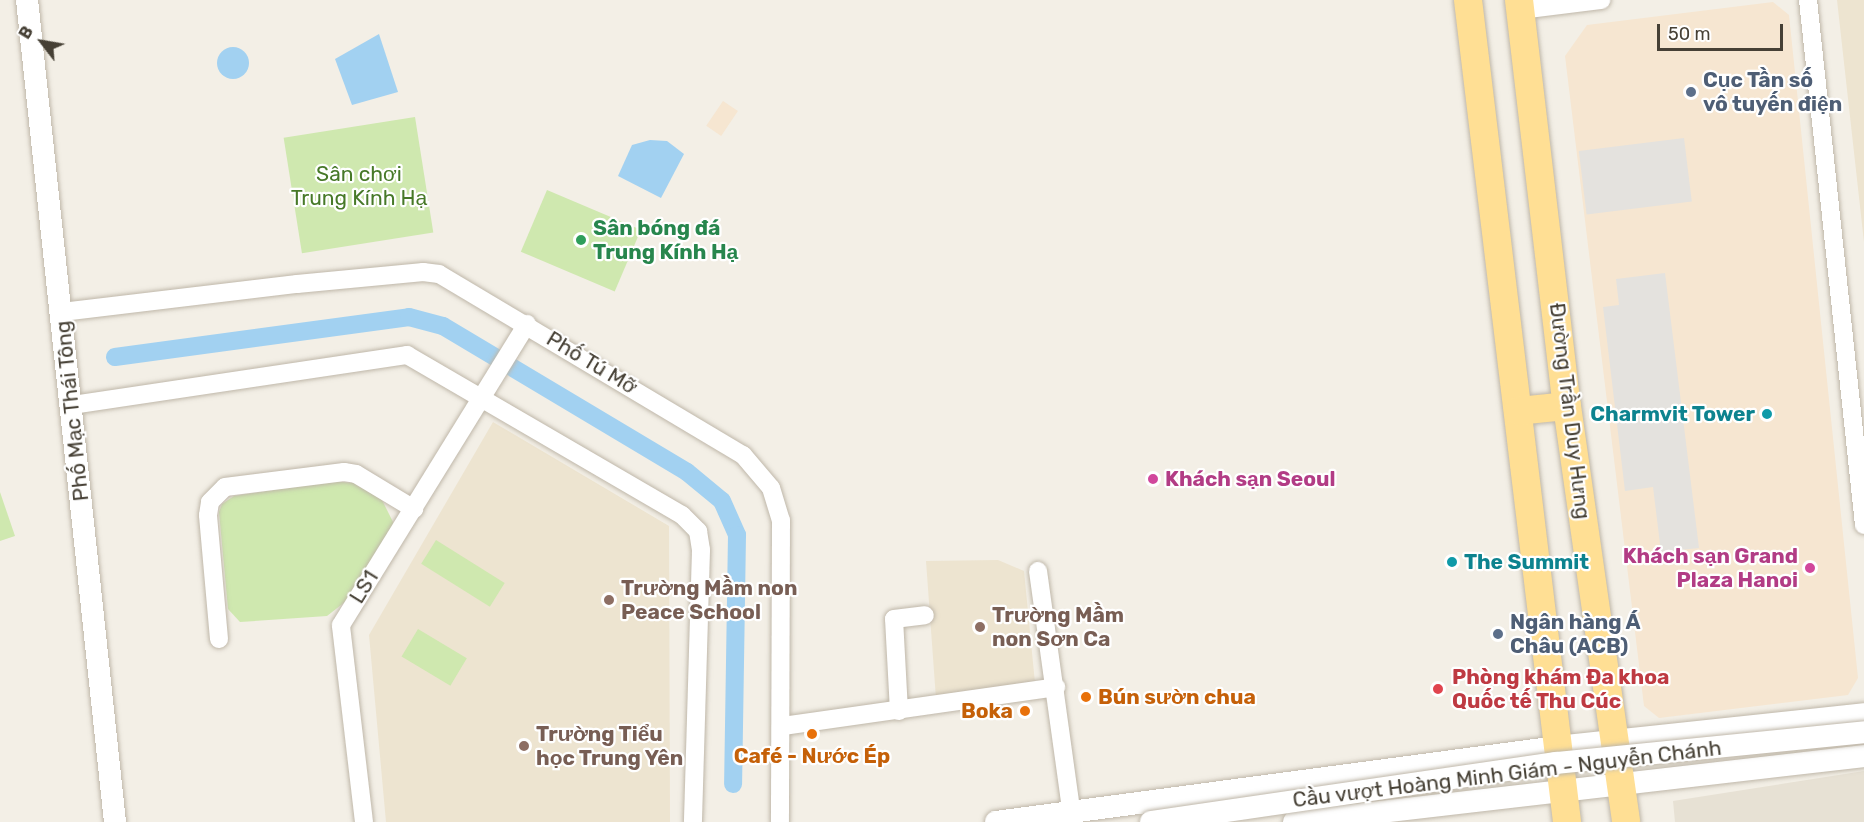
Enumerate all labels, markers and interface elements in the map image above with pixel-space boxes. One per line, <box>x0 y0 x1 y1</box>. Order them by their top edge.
north arrow <box>12 12 72 72</box>
scale bar <box>1660 12 1786 50</box>
text: B <box>15 23 37 42</box>
text: 50 m <box>1668 23 1711 45</box>
place label: Cục Tần số vô tuyến điện <box>1703 67 1843 117</box>
marker: Cục Tần số vô tuyến điện <box>1684 85 1698 99</box>
park label: Sân chơi Trung Kính Hạ <box>291 161 427 211</box>
place label: Sân bóng đá Trung Kính Hạ <box>593 215 738 265</box>
marker: Sân bóng đá Trung Kính Hạ <box>574 233 588 247</box>
street label: Đường Trần Duy Hưng <box>1544 301 1596 521</box>
street label: Phố Mạc Thái Tông <box>50 319 94 503</box>
street label: Phố Tú Mỡ <box>542 326 642 400</box>
place label: Charmvit Tower <box>1590 401 1755 427</box>
marker: Charmvit Tower <box>1760 407 1774 421</box>
place label: Khách sạn Seoul <box>1165 466 1335 492</box>
marker: Khách sạn Seoul <box>1146 472 1160 486</box>
place label: Khách sạn Grand Plaza Hanoi <box>1623 543 1798 593</box>
place label: The Summit <box>1464 549 1589 575</box>
marker: The Summit <box>1445 555 1459 569</box>
marker: Khách sạn Grand Plaza Hanoi <box>1803 561 1817 575</box>
street label: LS1 <box>344 566 384 608</box>
place label: Trường Mầm non Peace School <box>621 575 797 625</box>
marker: Trường Mầm non Peace School <box>602 593 616 607</box>
place label: Trường Mầm non Sơn Ca <box>992 602 1124 652</box>
place label: Ngân hàng Á Châu (ACB) <box>1510 609 1641 659</box>
marker: Trường Mầm non Sơn Ca <box>973 620 987 634</box>
marker: Ngân hàng Á Châu (ACB) <box>1491 627 1505 641</box>
place label: Phòng khám Đa khoa Quốc tế Thu Cúc <box>1452 664 1669 714</box>
marker: Phòng khám Đa khoa Quốc tế Thu Cúc <box>1429 680 1447 698</box>
place label: Bún sườn chua <box>1098 684 1256 710</box>
marker: Bún sườn chua <box>1079 690 1093 704</box>
place label: Boka <box>961 698 1013 724</box>
marker: Boka <box>1018 704 1032 718</box>
place label: Trường Tiểu học Trung Yên <box>536 721 684 771</box>
marker: Café - Nước Ép <box>805 727 819 741</box>
street label: Cầu vượt Hoàng Minh Giám - Nguyễn Chánh <box>1291 735 1723 813</box>
marker: Trường Tiểu học Trung Yên <box>517 739 531 753</box>
place label: Café - Nước Ép <box>734 743 890 769</box>

